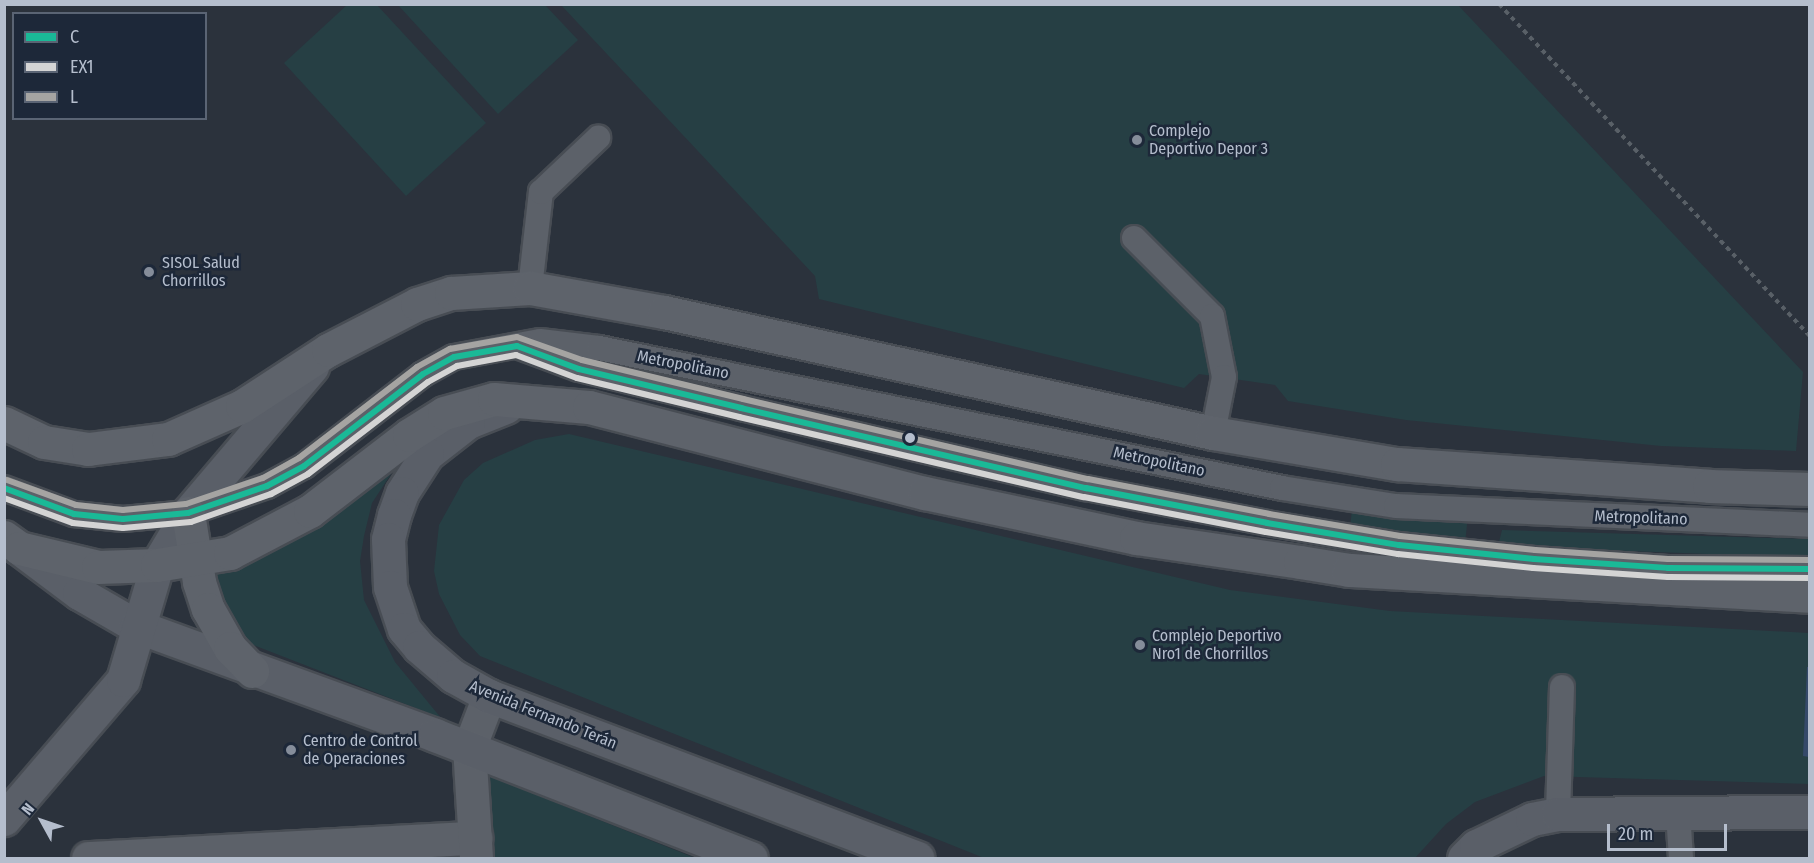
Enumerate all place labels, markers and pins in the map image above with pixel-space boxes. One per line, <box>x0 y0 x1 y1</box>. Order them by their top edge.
place label: Complejo Deportivo Depor 3 <box>1149 121 1268 159</box>
marker: Complejo Deportivo Depor 3 <box>1130 133 1144 147</box>
place label: SISOL Salud Chorrillos <box>162 253 240 291</box>
marker: SISOL Salud Chorrillos <box>140 263 158 281</box>
unlabelled marker <box>904 432 916 444</box>
place label: Complejo Deportivo Nro1 de Chorrillos <box>1152 626 1282 664</box>
marker: Complejo Deportivo Nro1 de Chorrillos <box>1133 638 1147 652</box>
place label: Centro de Control de Operaciones <box>303 731 418 769</box>
marker: Centro de Control de Operaciones <box>284 743 298 757</box>

